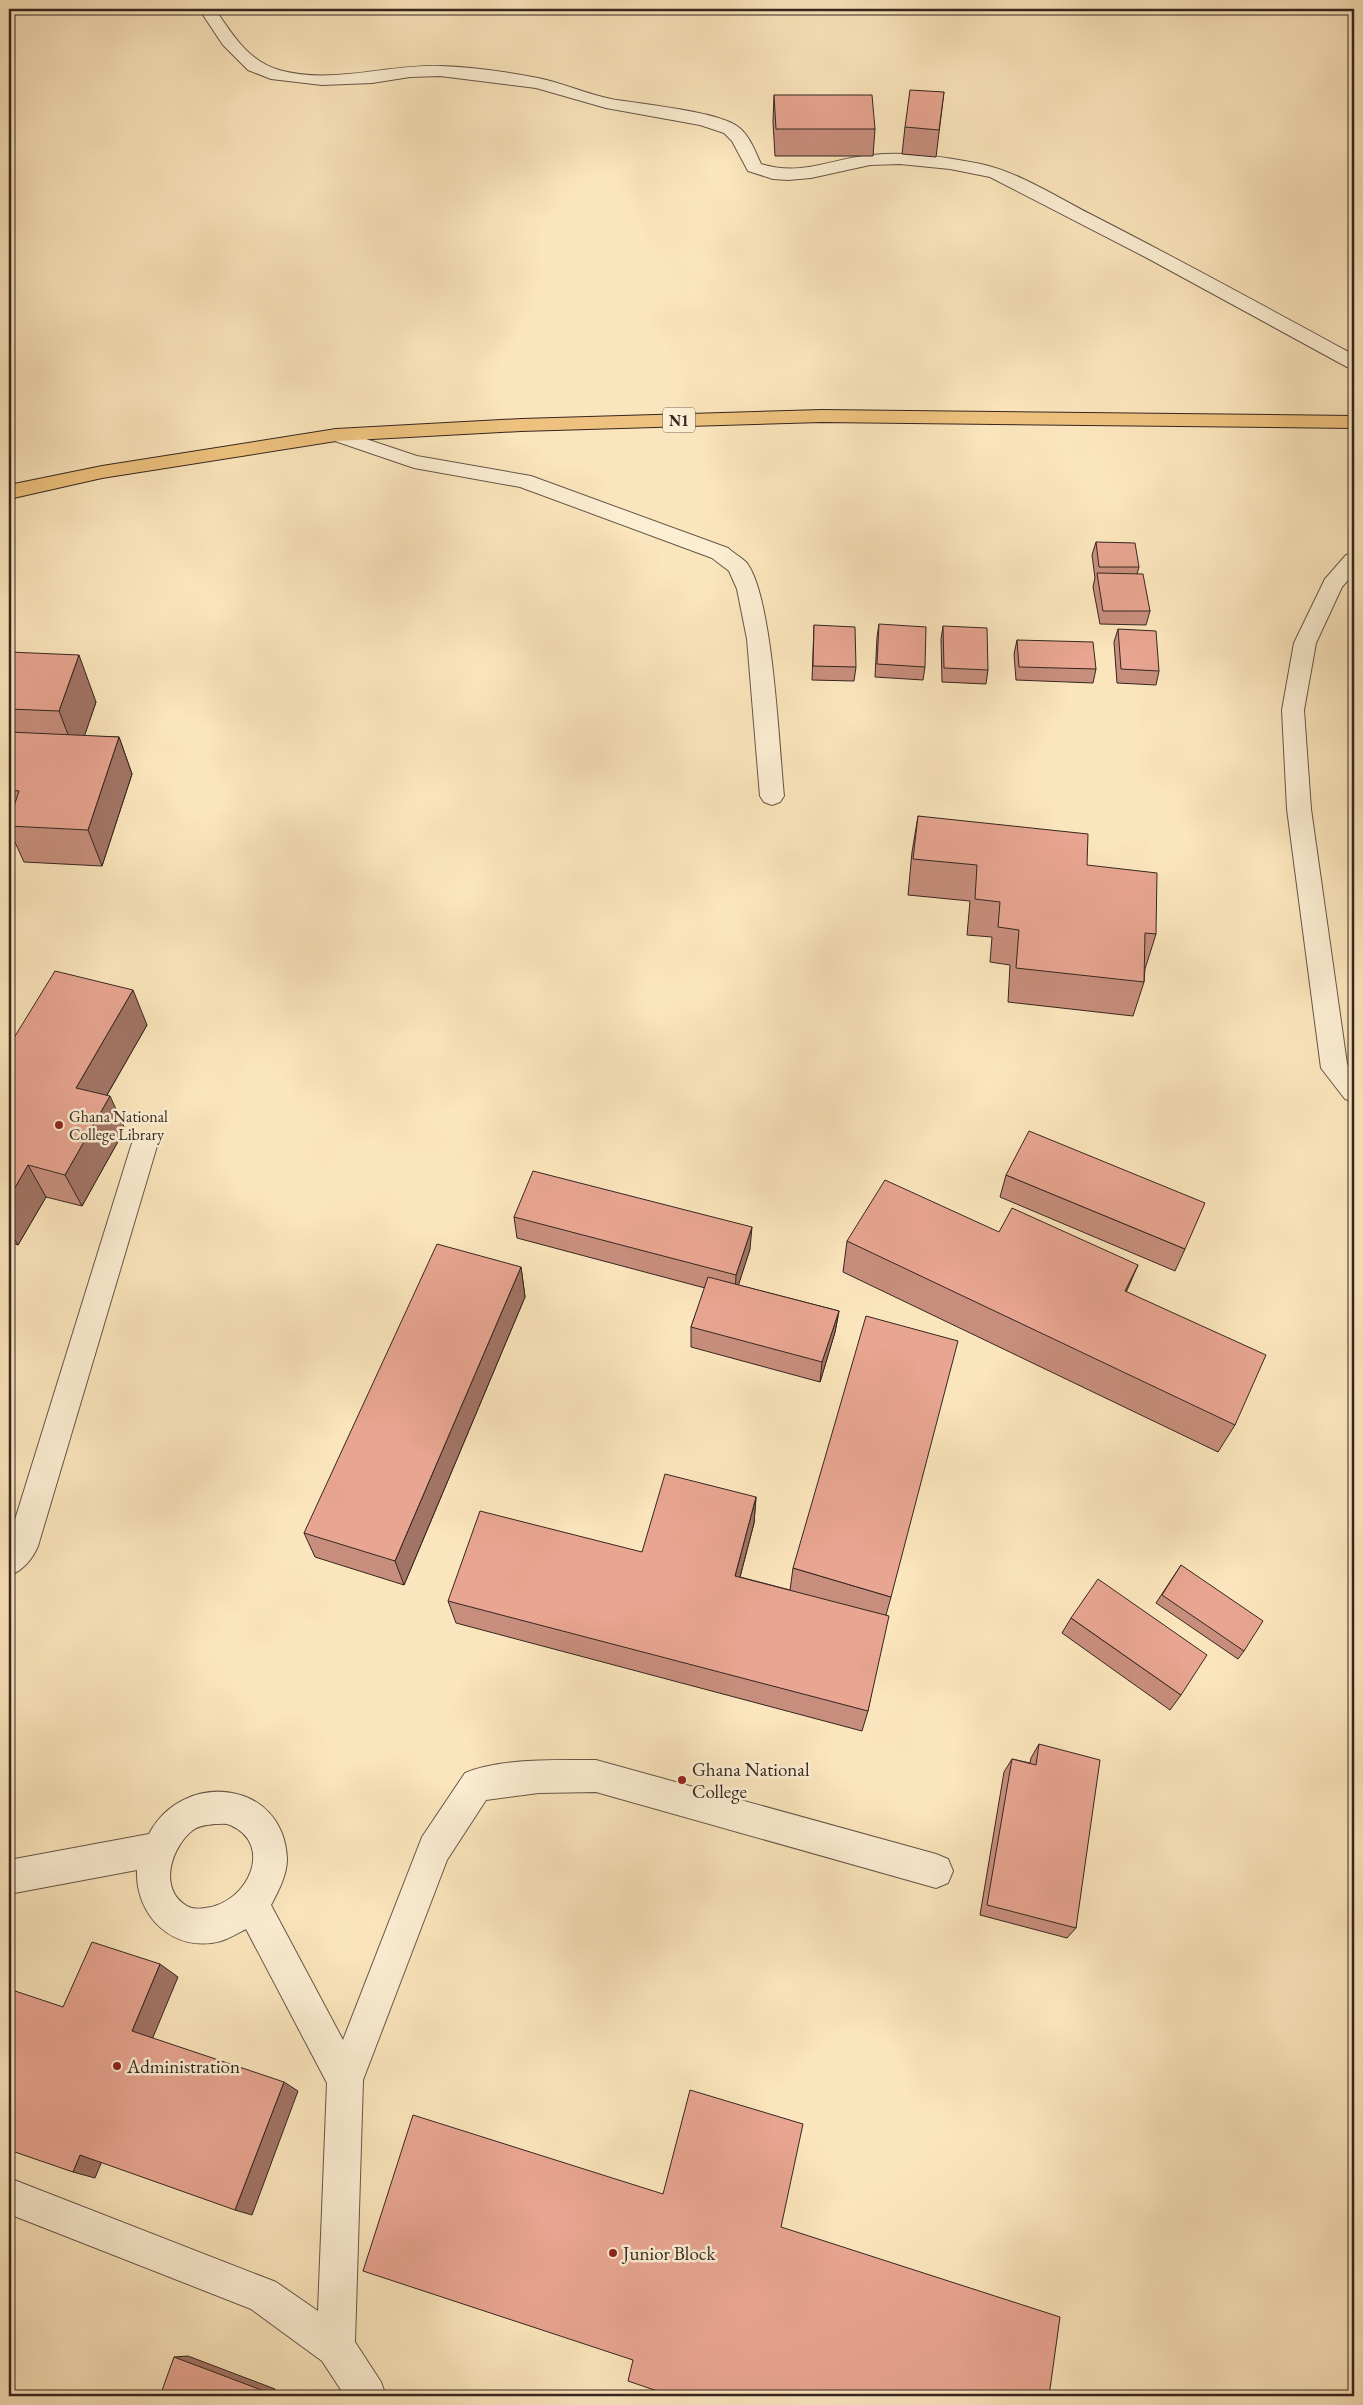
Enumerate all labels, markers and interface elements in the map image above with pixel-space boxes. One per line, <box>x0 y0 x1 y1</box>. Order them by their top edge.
road number: N1 <box>663 408 695 432</box>
place label: Ghana National College Library <box>69 1106 168 1145</box>
marker: Ghana National College Library <box>53 1119 65 1131</box>
place label: Ghana National College <box>692 1757 810 1804</box>
marker: Ghana National College <box>676 1774 688 1786</box>
place label: Administration <box>126 2054 240 2079</box>
marker: Administration <box>111 2060 123 2072</box>
place label: Junior Block <box>621 2241 717 2266</box>
marker: Junior Block <box>607 2247 619 2259</box>

